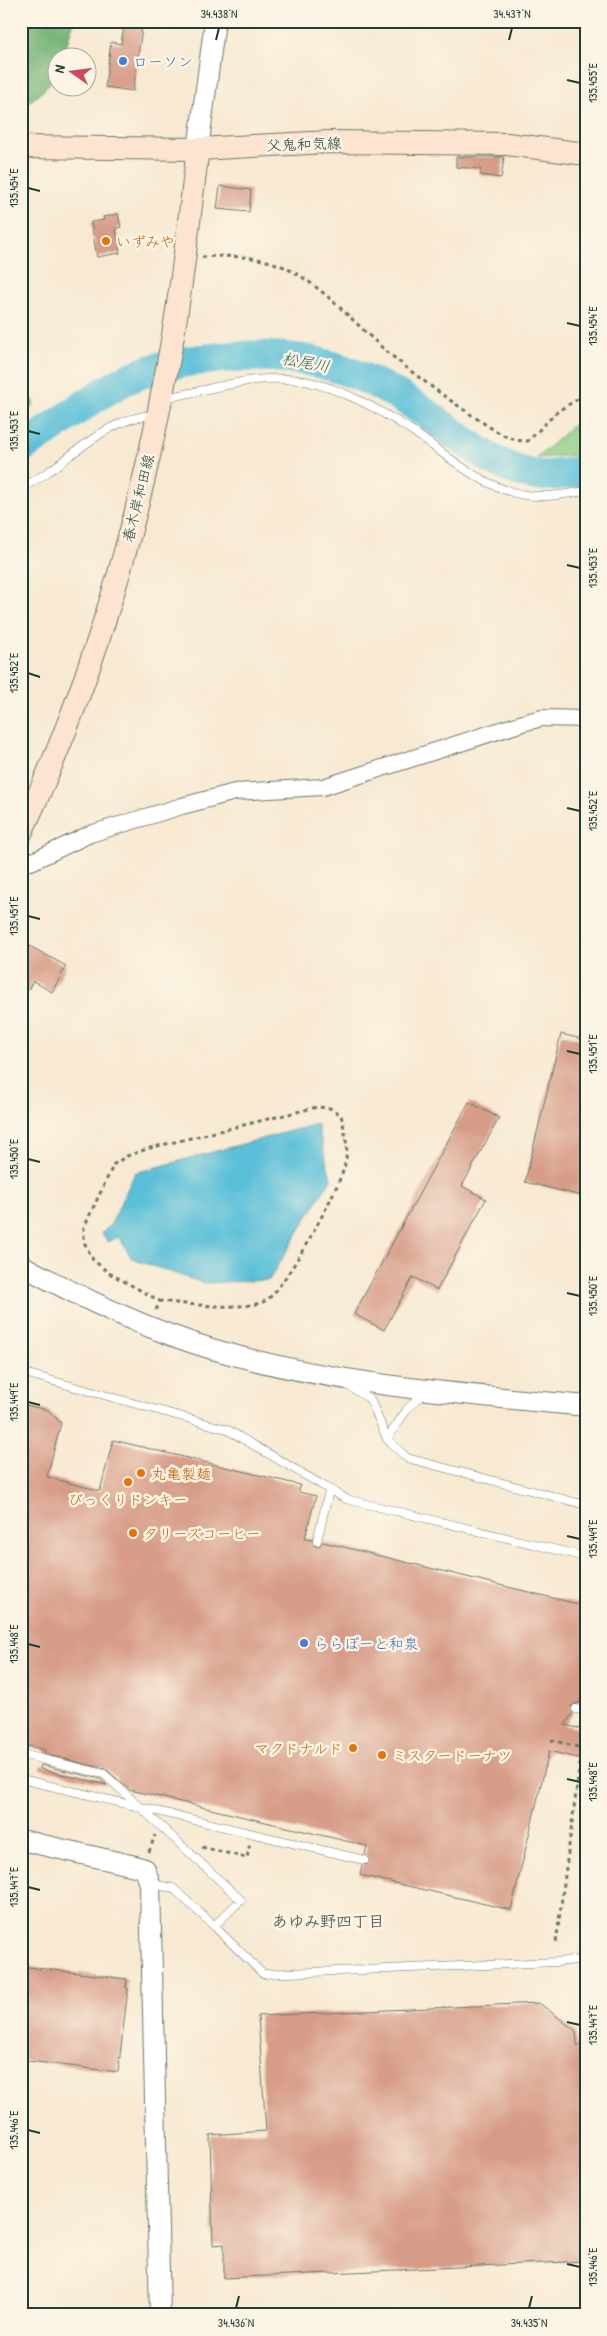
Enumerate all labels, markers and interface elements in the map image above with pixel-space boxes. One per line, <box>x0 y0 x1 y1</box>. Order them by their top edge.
text: 34.438°N <box>201 5 237 22</box>
text: 34.437°N <box>493 5 531 22</box>
north arrow <box>48 48 98 98</box>
place label: ローソン <box>133 51 193 72</box>
marker: ローソン <box>117 55 129 67</box>
text: N <box>49 62 69 75</box>
text: 135.455°E <box>584 62 601 103</box>
street label: 父鬼和気線 <box>266 132 342 156</box>
text: 135.454°E <box>5 168 22 208</box>
place label: いずみや <box>116 231 175 252</box>
marker: いずみや <box>100 235 112 247</box>
text: 135.454°E <box>584 306 601 346</box>
water label: 松尾川 <box>280 347 332 377</box>
text: 135.453°E <box>5 410 22 451</box>
street label: 春木岸和田線 <box>117 452 159 544</box>
text: 135.453°E <box>584 547 601 588</box>
text: 135.452°E <box>5 652 22 693</box>
text: 135.452°E <box>584 790 601 831</box>
text: 135.451°E <box>5 896 22 936</box>
text: 135.451°E <box>584 1034 601 1074</box>
text: 135.450°E <box>5 1138 22 1179</box>
text: 135.450°E <box>584 1275 601 1316</box>
text: 135.449°E <box>5 1382 22 1421</box>
place label: 丸亀製麺 <box>151 1463 211 1484</box>
marker: 丸亀製麺 <box>135 1467 147 1479</box>
marker: びっくりドンキー <box>122 1476 134 1488</box>
place label: びっくりドンキー <box>68 1489 188 1510</box>
text: 135.449°E <box>584 1519 601 1558</box>
place label: タリーズコーヒー <box>143 1523 261 1544</box>
marker: タリーズコーヒー <box>127 1527 139 1539</box>
text: 135.448°E <box>5 1623 22 1664</box>
place label: ららぽーと和泉 <box>314 1633 418 1654</box>
marker: ららぽーと和泉 <box>298 1637 310 1649</box>
place label: マクドナルド <box>254 1738 343 1759</box>
marker: マクドナルド <box>347 1742 359 1754</box>
place label: ミスタードーナツ <box>392 1745 512 1766</box>
marker: ミスタードーナツ <box>376 1749 388 1761</box>
text: 135.448°E <box>584 1761 601 1802</box>
text: 135.447°E <box>5 1866 22 1907</box>
district label: あゆみ野四丁目 <box>272 1910 384 1932</box>
text: 135.447°E <box>584 2004 601 2045</box>
text: 135.446°E <box>5 2110 22 2150</box>
text: 135.446°E <box>584 2247 601 2287</box>
text: 34.436°N <box>218 2314 254 2331</box>
text: 34.435°N <box>511 2314 547 2331</box>

